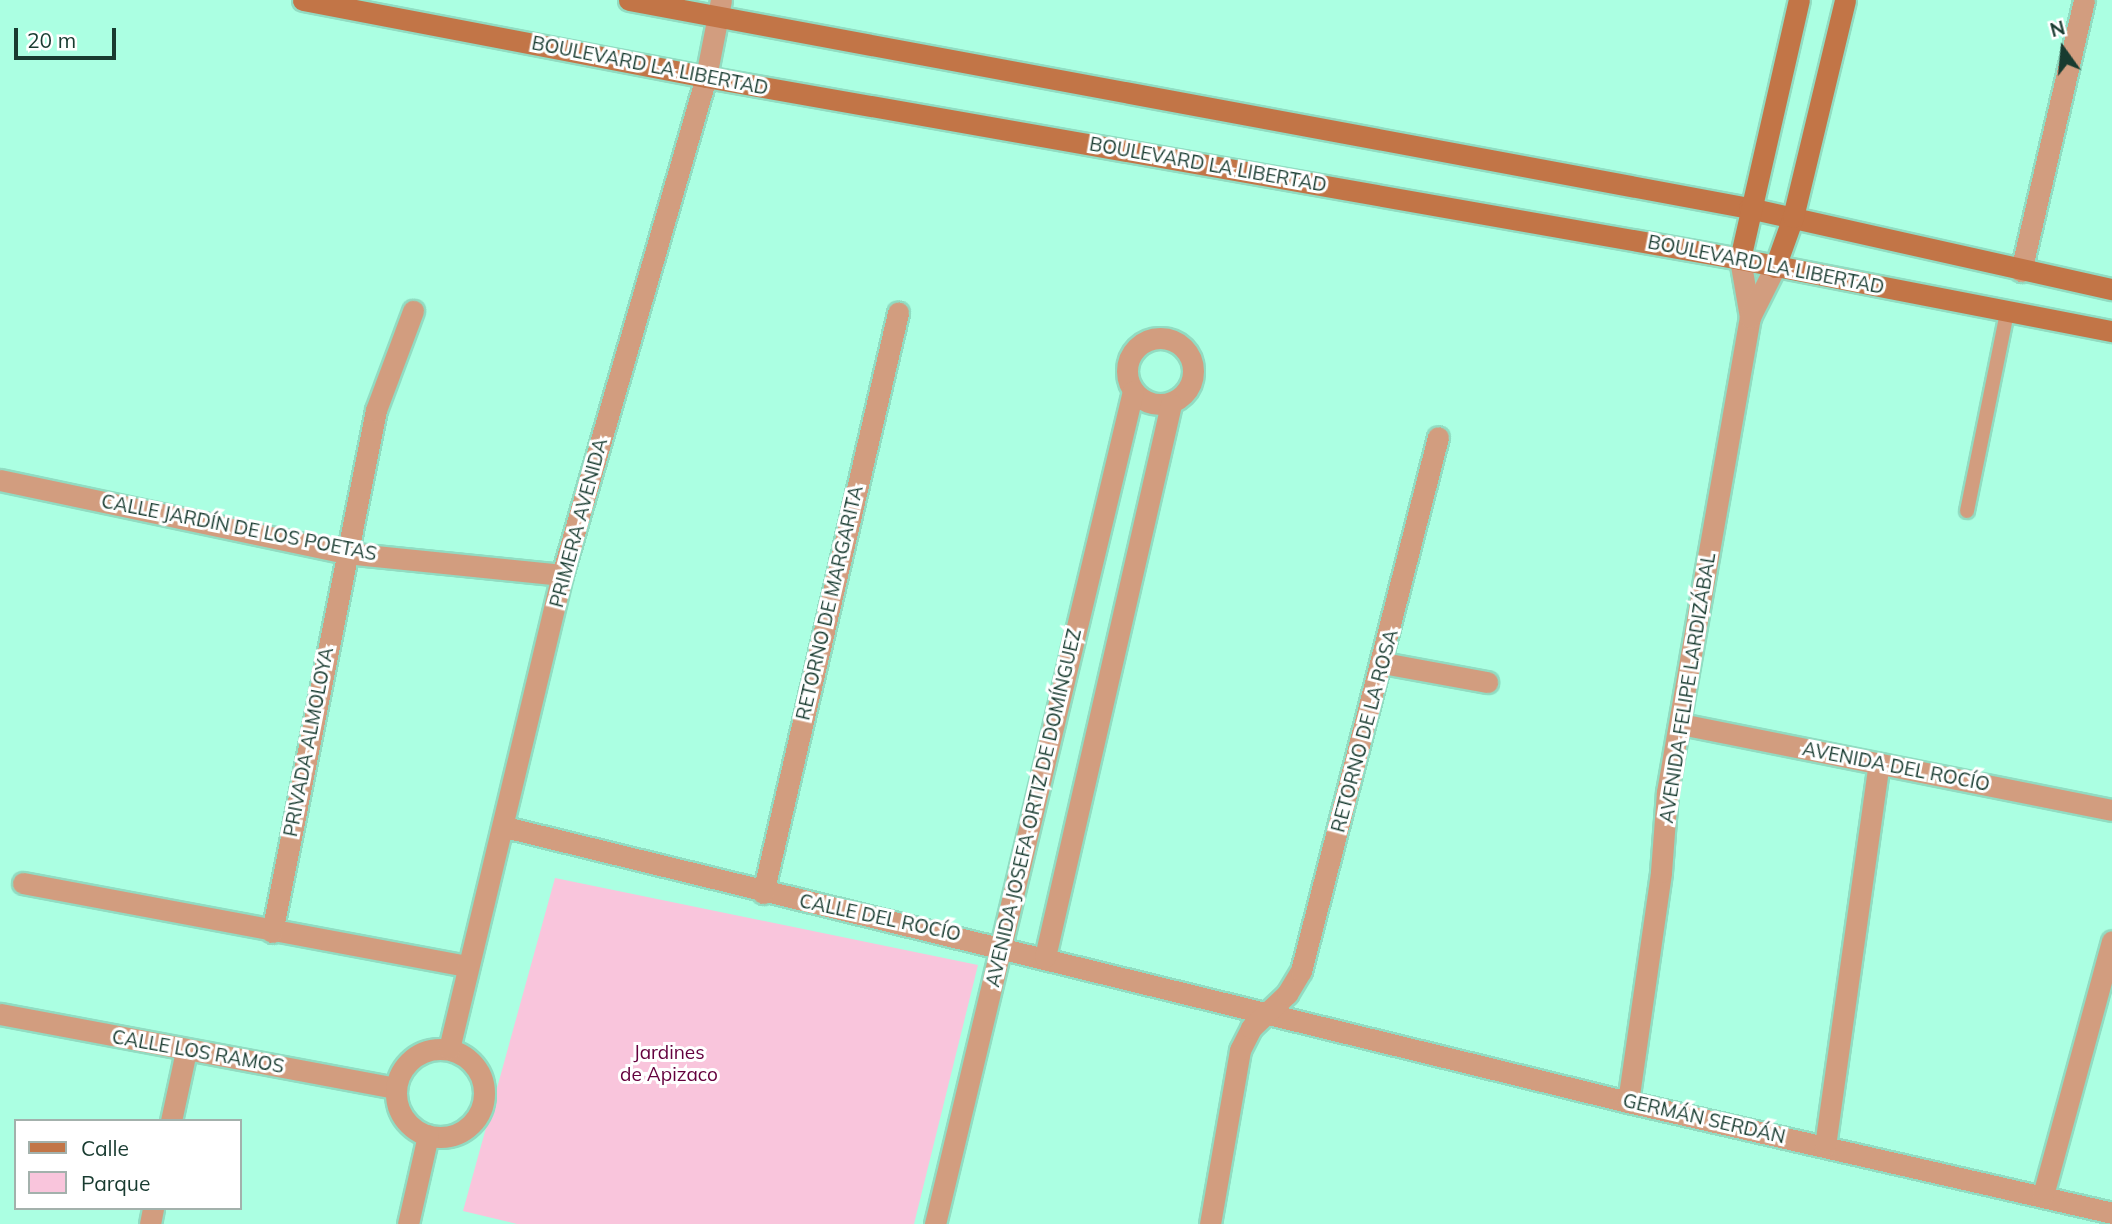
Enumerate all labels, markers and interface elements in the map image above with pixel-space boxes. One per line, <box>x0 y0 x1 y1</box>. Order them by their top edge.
scale bar <box>18 14 119 58</box>
north arrow <box>2028 14 2098 84</box>
text: N <box>2048 15 2068 42</box>
text: 20 m <box>27 27 76 53</box>
street label: BOULEVARD LA LIBERTAD <box>530 32 770 100</box>
street label: BOULEVARD LA LIBERTAD <box>1088 133 1328 197</box>
street label: BOULEVARD LA LIBERTAD <box>1646 231 1886 299</box>
street label: PRIMERA AVENIDA <box>545 436 613 610</box>
street label: RETORNO DE MARGARITA <box>792 484 868 722</box>
street label: CALLE JARDÍN DE LOS POETAS <box>99 490 379 566</box>
street label: AVENIDA FELIPE LARDIZÁBAL <box>1655 551 1721 825</box>
street label: AVENIDA JOSEFA ORTIZ DE DOMÍNGUEZ <box>982 627 1086 989</box>
street label: RETORNO DE LA ROSA <box>1327 627 1403 835</box>
street label: PRIVADA ALMOLOYA <box>279 645 339 839</box>
street label: AVENIDA DEL ROCÍO <box>1800 738 1992 796</box>
street label: CALLE DEL ROCÍO <box>797 890 963 946</box>
street label: CALLE LOS RAMOS <box>110 1026 286 1078</box>
park label: Jardines de Apizaco <box>620 1042 718 1086</box>
street label: GERMÁN SERDÁN <box>1621 1089 1787 1149</box>
legend <box>14 1119 242 1210</box>
text: Calle <box>81 1135 129 1161</box>
text: Parque <box>81 1170 150 1196</box>

